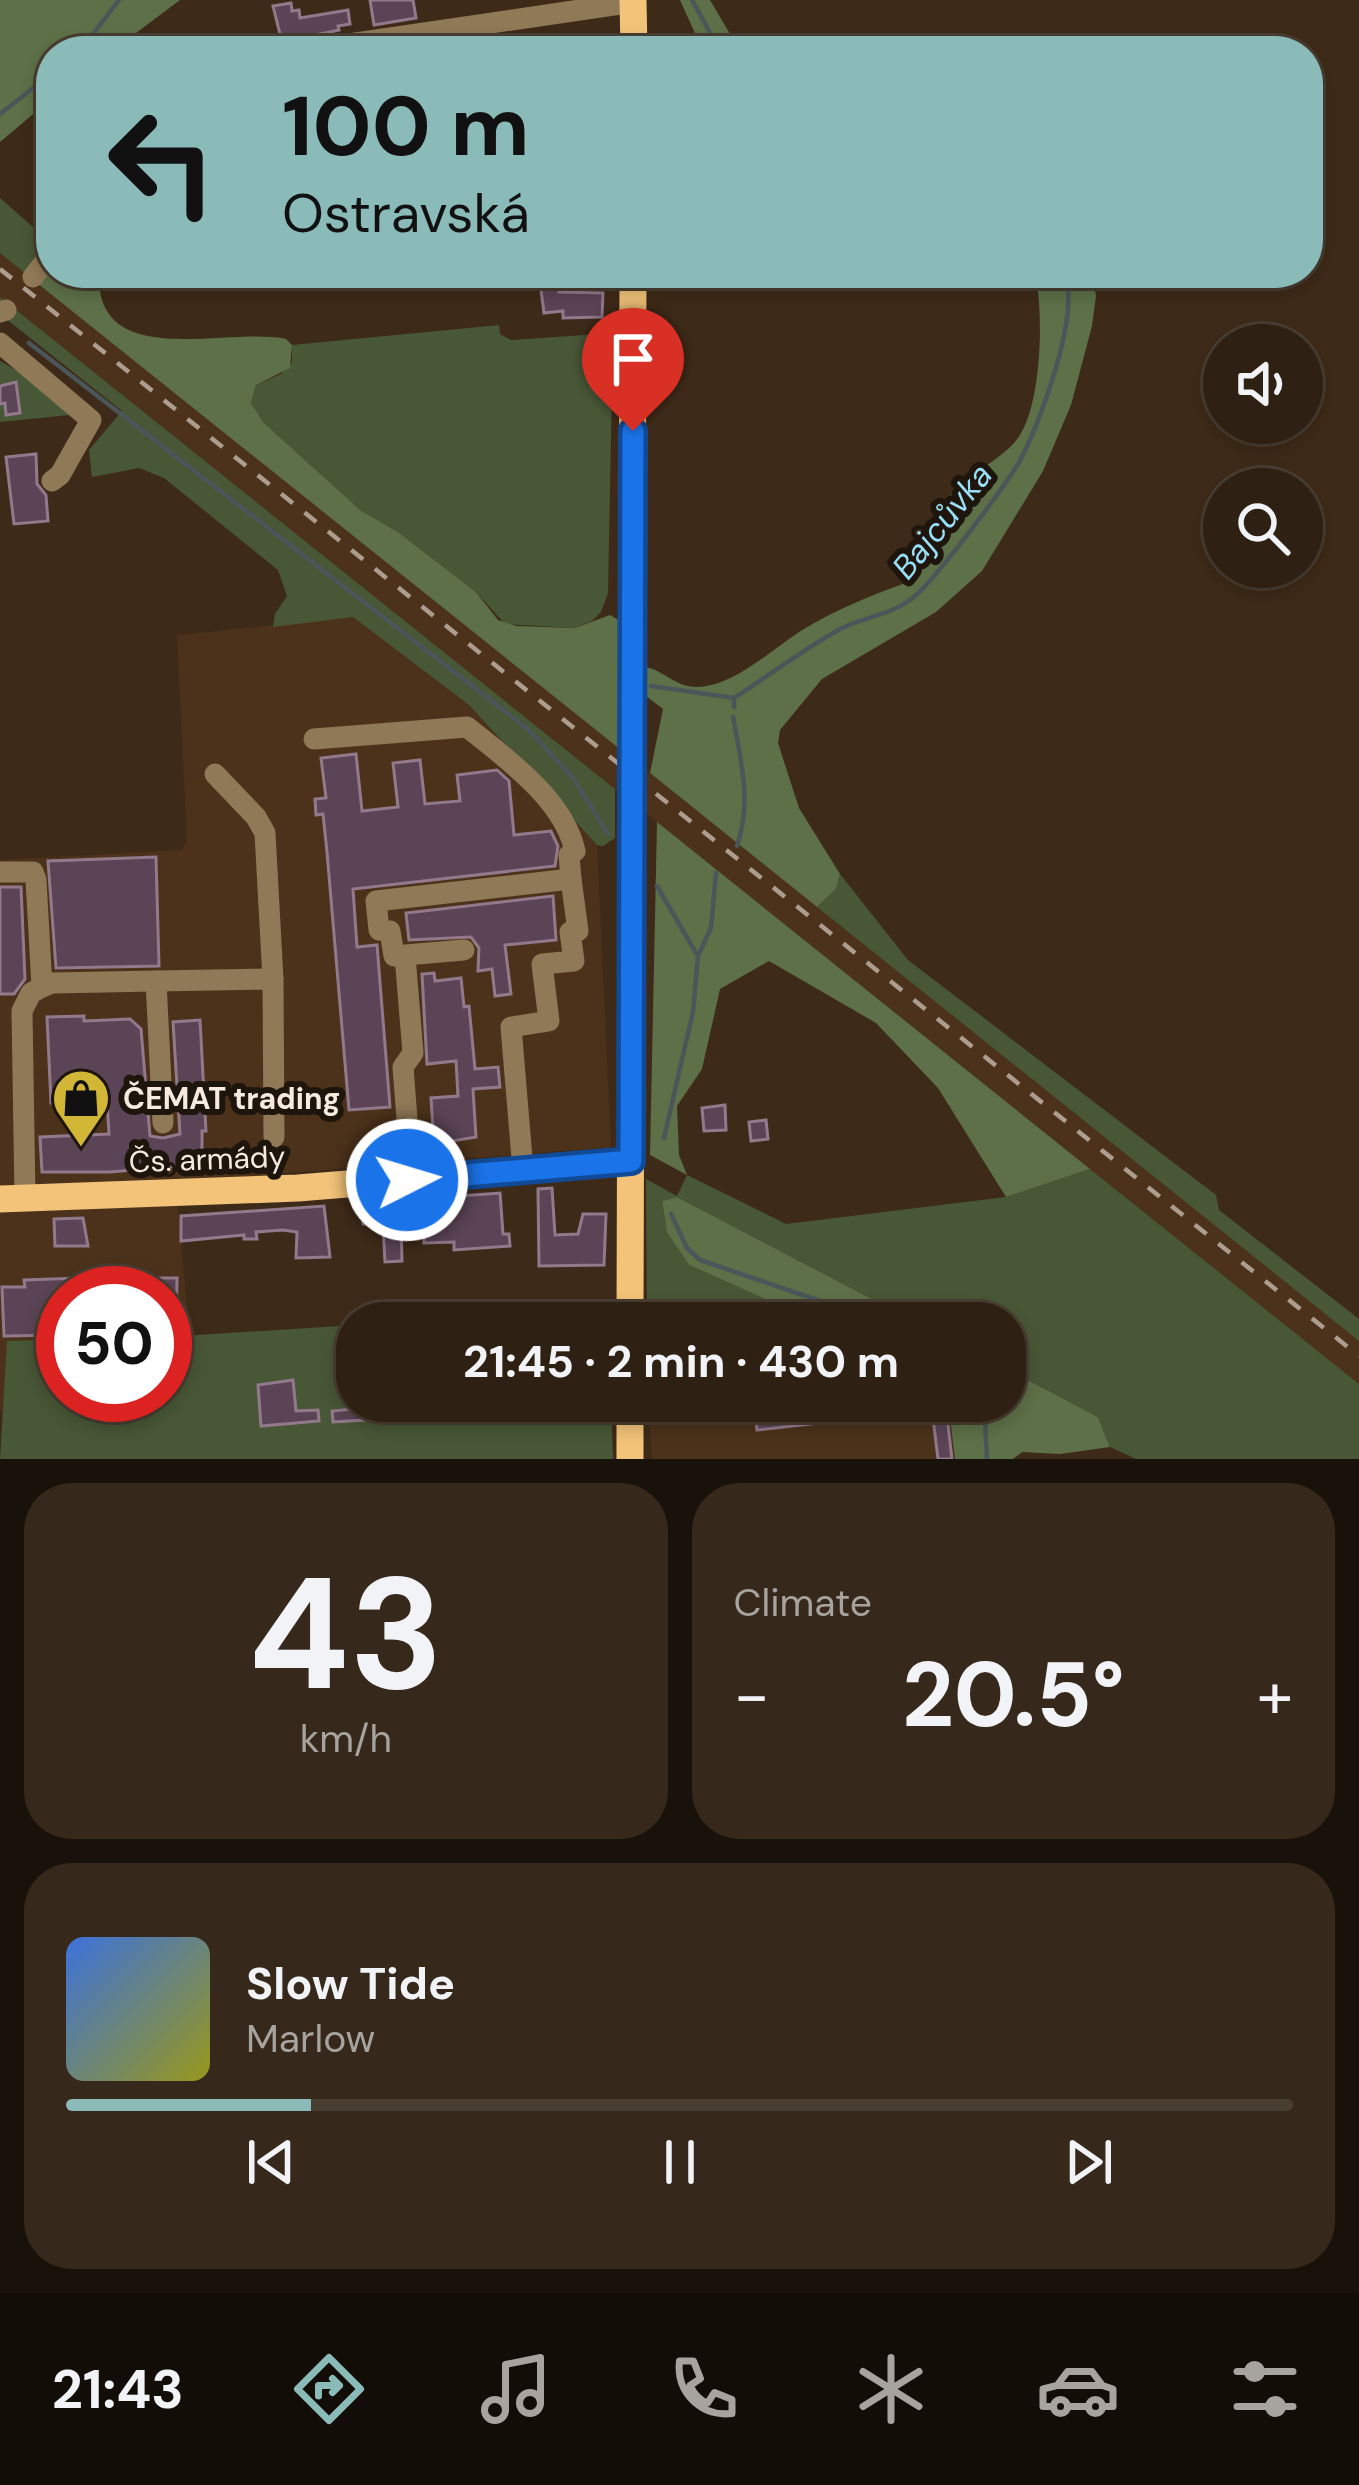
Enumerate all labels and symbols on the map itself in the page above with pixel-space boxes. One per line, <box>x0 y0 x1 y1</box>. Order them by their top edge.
pin <box>582 308 684 431</box>
water label: Bajcůvka <box>882 454 1002 588</box>
shop icon: ČEMAT trading <box>50 1067 112 1149</box>
place label: ČEMAT trading <box>123 1079 340 1118</box>
position arrow <box>344 1117 470 1243</box>
street label: Čs. armády <box>128 1137 286 1181</box>
speed limit sign: 50 <box>36 1266 192 1422</box>

